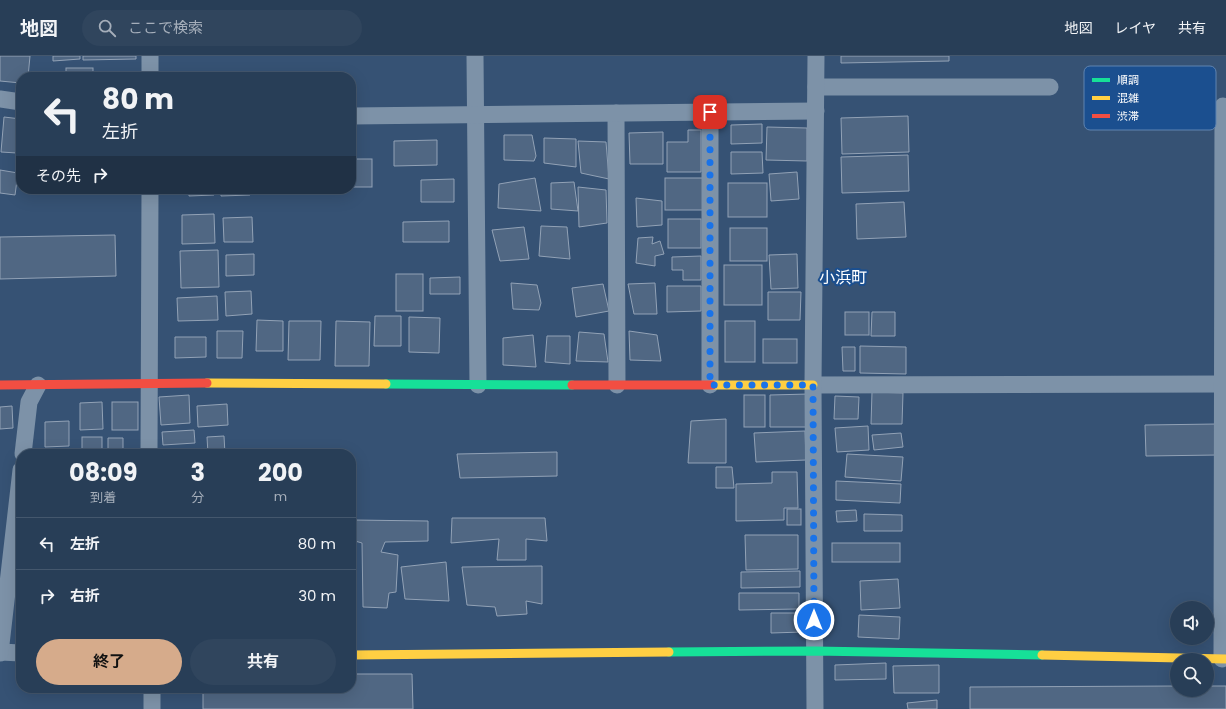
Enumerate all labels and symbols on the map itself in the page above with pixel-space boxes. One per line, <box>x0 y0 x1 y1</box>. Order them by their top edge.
legend <box>1084 66 1216 130</box>
text: 順調 <box>1117 72 1139 88</box>
text: 混雑 <box>1117 90 1139 106</box>
pin <box>693 95 727 129</box>
text: 渋滞 <box>1117 108 1139 124</box>
district label: 小浜町 <box>819 266 867 289</box>
position arrow <box>793 599 835 641</box>

